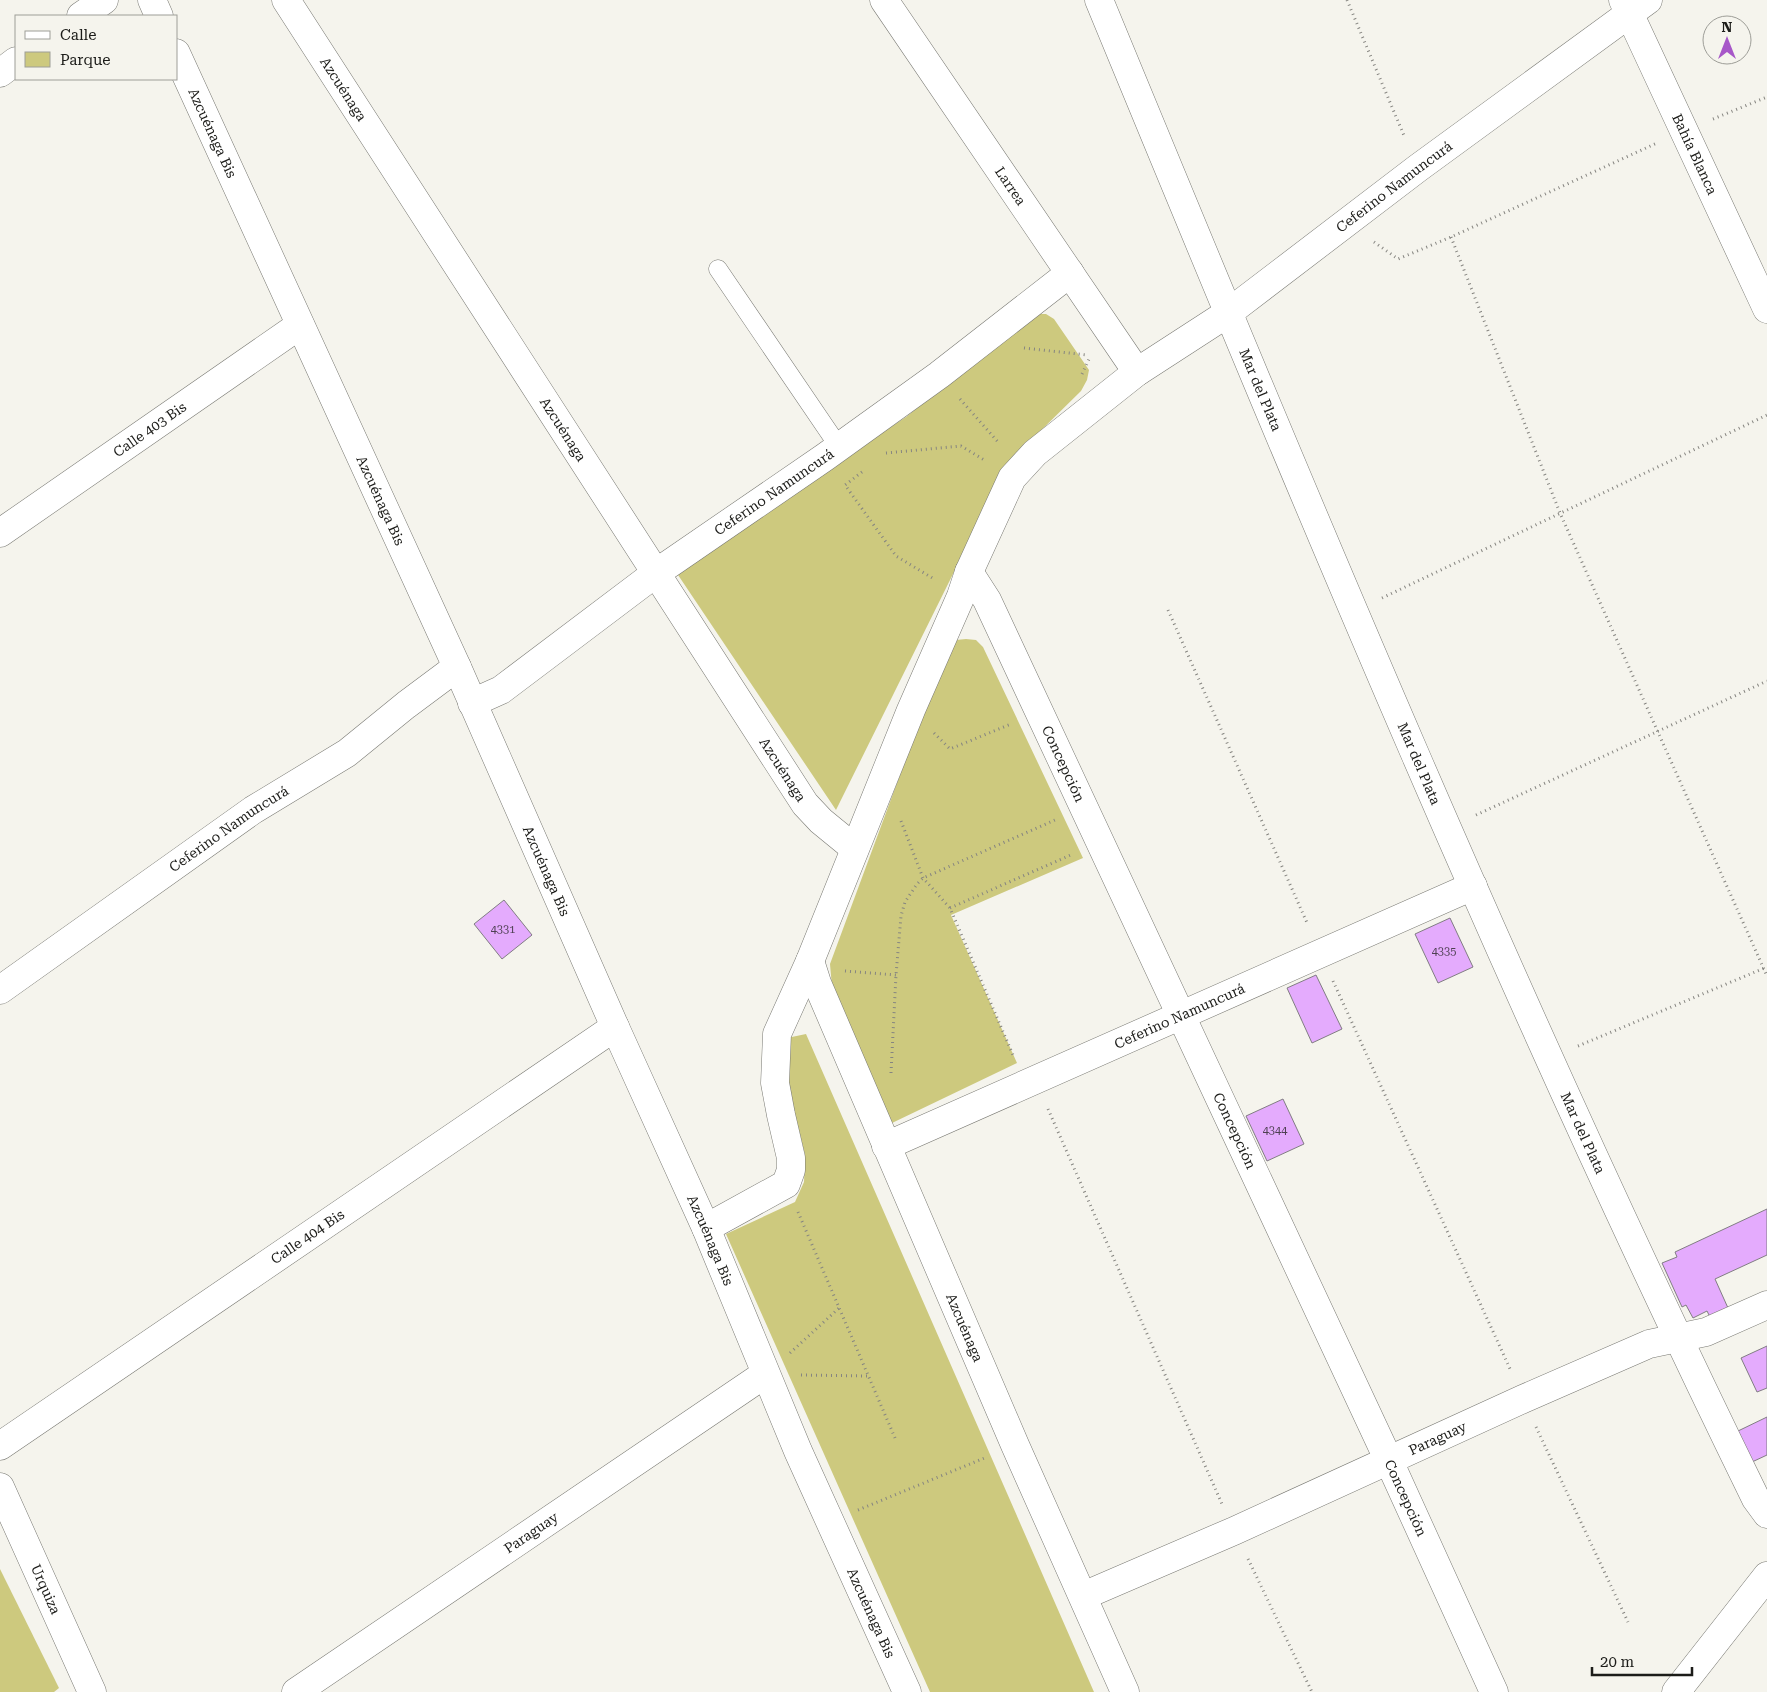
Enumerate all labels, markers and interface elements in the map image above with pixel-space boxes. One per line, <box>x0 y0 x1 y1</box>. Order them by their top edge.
legend <box>15 15 178 80</box>
north arrow <box>1702 15 1752 65</box>
text: N <box>1722 19 1733 35</box>
text: Calle <box>60 26 96 44</box>
text: Parque <box>60 51 111 69</box>
street label: Azcuénaga <box>317 54 370 124</box>
street label: Azcuénaga Bis <box>185 86 240 181</box>
street label: Bahía Blanca <box>1669 111 1721 197</box>
street label: Ceferino Namuncurá <box>1333 138 1455 236</box>
street label: Larrea <box>992 164 1029 209</box>
street label: Mar del Plata <box>1236 346 1285 434</box>
street label: Azcuénaga <box>537 394 590 465</box>
street label: Calle 403 Bis <box>110 398 189 460</box>
street label: Ceferino Namuncurá <box>711 445 837 539</box>
street label: Azcuénaga Bis <box>353 453 408 548</box>
street label: Mar del Plata <box>1394 720 1444 808</box>
street label: Concepción <box>1039 723 1088 804</box>
street label: Azcuénaga <box>756 735 809 805</box>
street label: Ceferino Namuncurá <box>166 782 292 875</box>
street label: Azcuénaga Bis <box>520 823 573 919</box>
house number: 4331 <box>491 923 515 936</box>
house number: 4335 <box>1432 945 1456 958</box>
street label: Ceferino Namuncurá <box>1112 980 1248 1052</box>
street label: Concepción <box>1210 1090 1259 1171</box>
street label: Mar del Plata <box>1557 1090 1609 1177</box>
house number: 4344 <box>1263 1124 1288 1137</box>
street label: Azcuénaga Bis <box>684 1192 737 1288</box>
street label: Calle 404 Bis <box>268 1206 347 1267</box>
street label: Azcuénaga <box>943 1291 987 1365</box>
street label: Paraguay <box>1406 1418 1469 1458</box>
street label: Concepción <box>1381 1457 1430 1539</box>
street label: Paraguay <box>501 1508 562 1557</box>
street label: Urquiza <box>28 1562 64 1617</box>
street label: Azcuénaga Bis <box>844 1566 899 1661</box>
scale bar <box>1592 1644 1692 1676</box>
text: 20 m <box>1600 1653 1635 1671</box>

